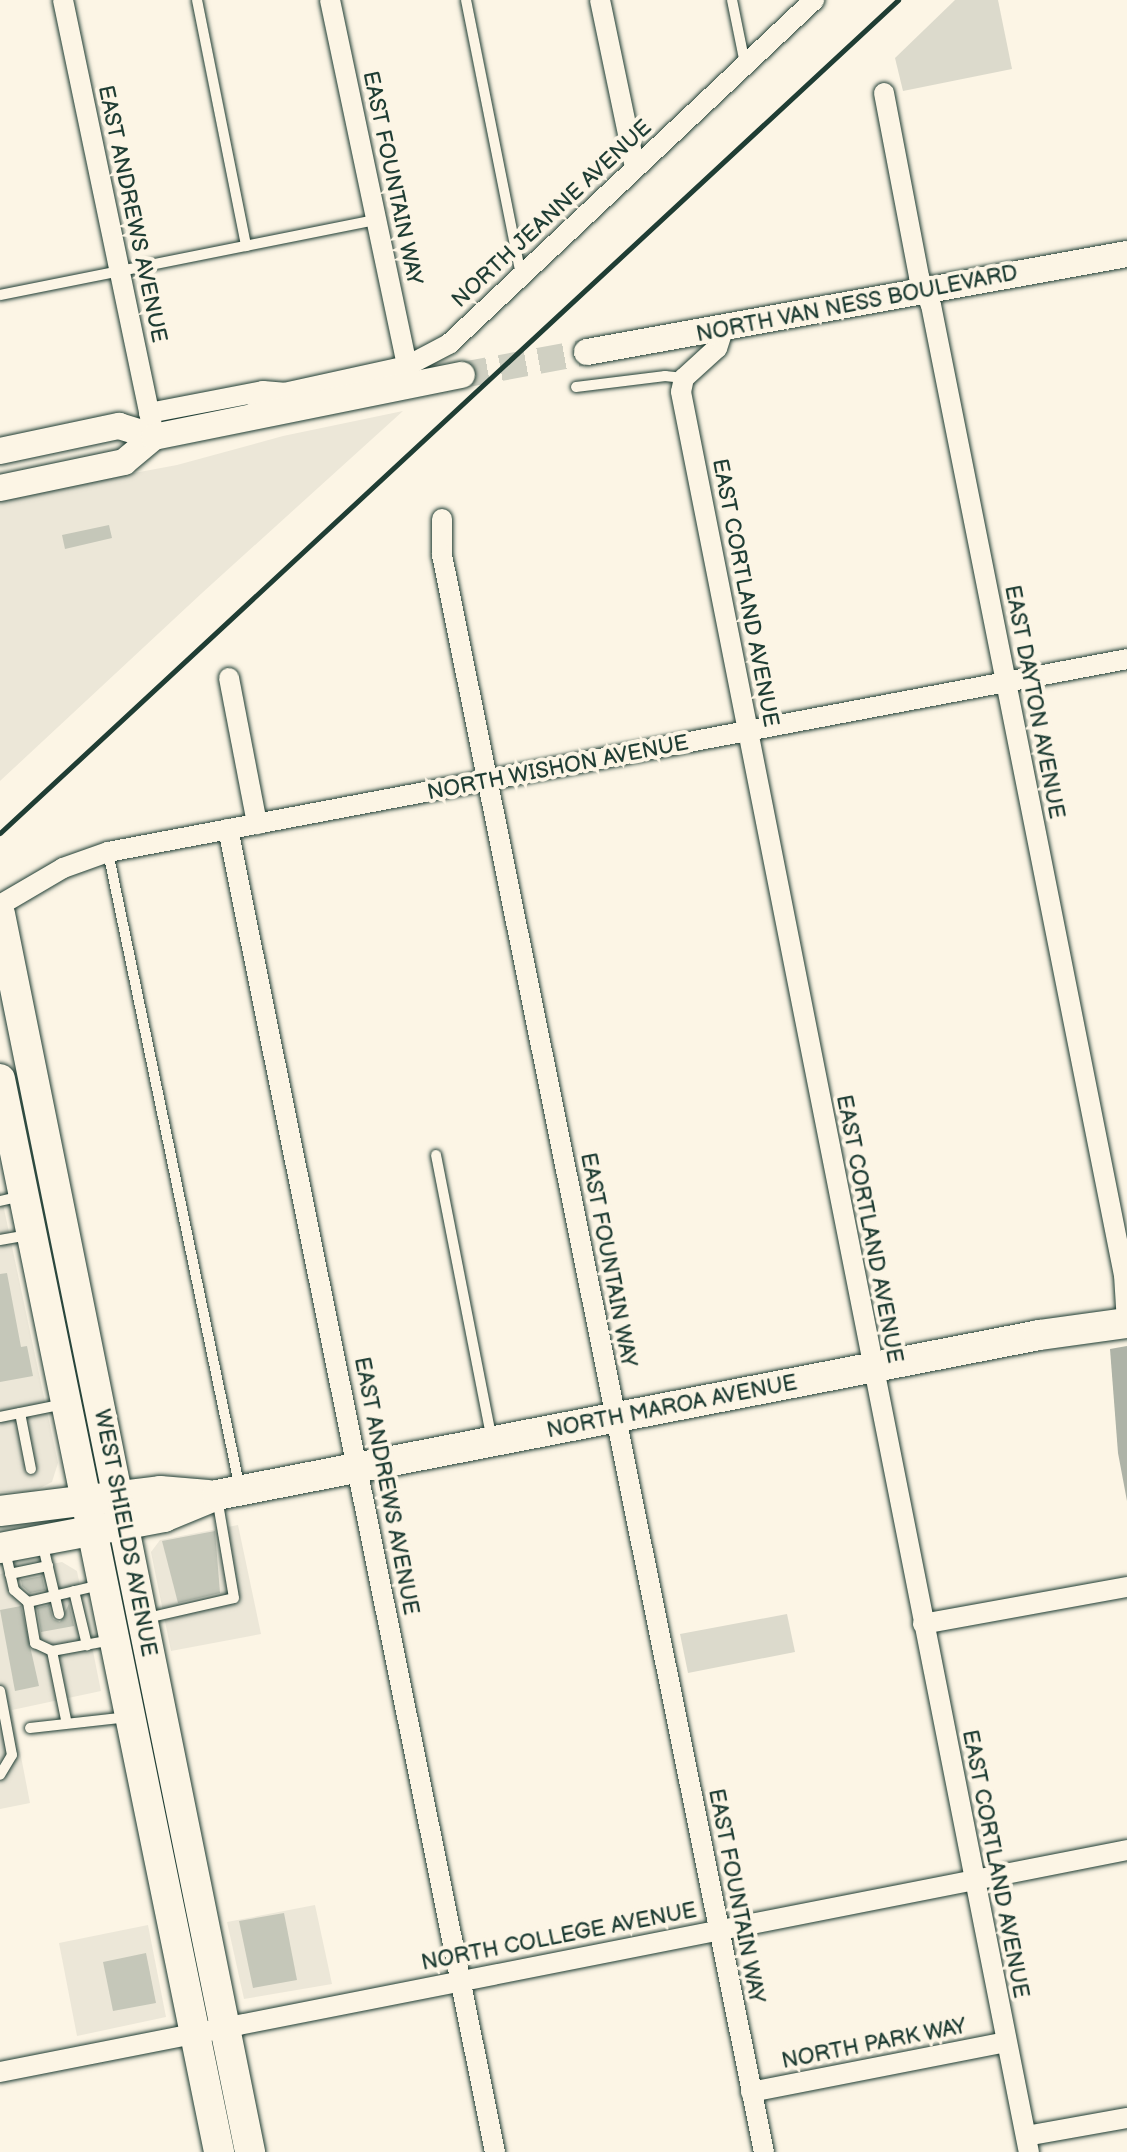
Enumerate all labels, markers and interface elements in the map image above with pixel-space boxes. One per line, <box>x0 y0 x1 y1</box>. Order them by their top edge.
street label: EAST FOUNTAIN WAY <box>356 68 428 288</box>
street label: EAST ANDREWS AVENUE <box>92 83 172 345</box>
street label: NORTH JEANNE AVENUE <box>446 114 658 314</box>
street label: NORTH VAN NESS BOULEVARD <box>694 260 1020 348</box>
street label: EAST CORTLAND AVENUE <box>706 457 784 729</box>
street label: EAST DAYTON AVENUE <box>998 583 1070 821</box>
street label: NORTH WISHON AVENUE <box>425 730 691 806</box>
street label: EAST CORTLAND AVENUE <box>830 1093 908 1365</box>
street label: EAST FOUNTAIN WAY <box>574 1150 642 1370</box>
street label: EAST ANDREWS AVENUE <box>348 1355 424 1617</box>
street label: NORTH MAROA AVENUE <box>545 1370 799 1444</box>
street label: WEST SHIELDS AVENUE <box>88 1407 162 1659</box>
street label: EAST CORTLAND AVENUE <box>956 1728 1034 2000</box>
street label: EAST FOUNTAIN WAY <box>702 1786 770 2006</box>
street label: NORTH COLLEGE AVENUE <box>419 1897 699 1977</box>
street label: NORTH PARK WAY <box>779 2013 969 2075</box>

